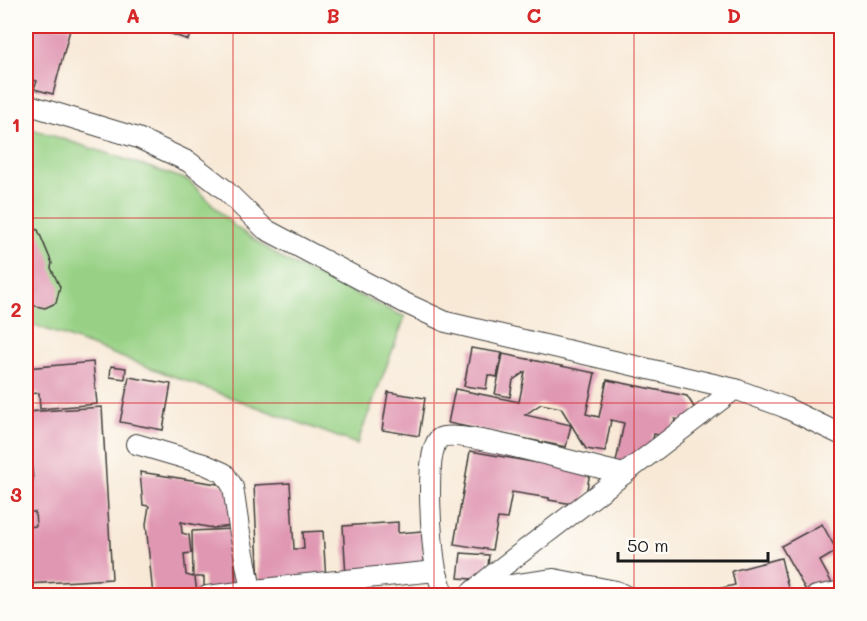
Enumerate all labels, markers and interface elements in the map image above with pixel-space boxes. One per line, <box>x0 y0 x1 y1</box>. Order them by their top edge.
text: A <box>126 2 140 28</box>
text: B <box>326 2 340 28</box>
text: C <box>527 2 542 28</box>
text: D <box>727 2 741 28</box>
text: 1 <box>12 111 20 137</box>
text: 2 <box>10 296 22 322</box>
text: 3 <box>10 481 22 507</box>
scale bar <box>618 525 768 563</box>
text: 50 m <box>627 533 669 557</box>

